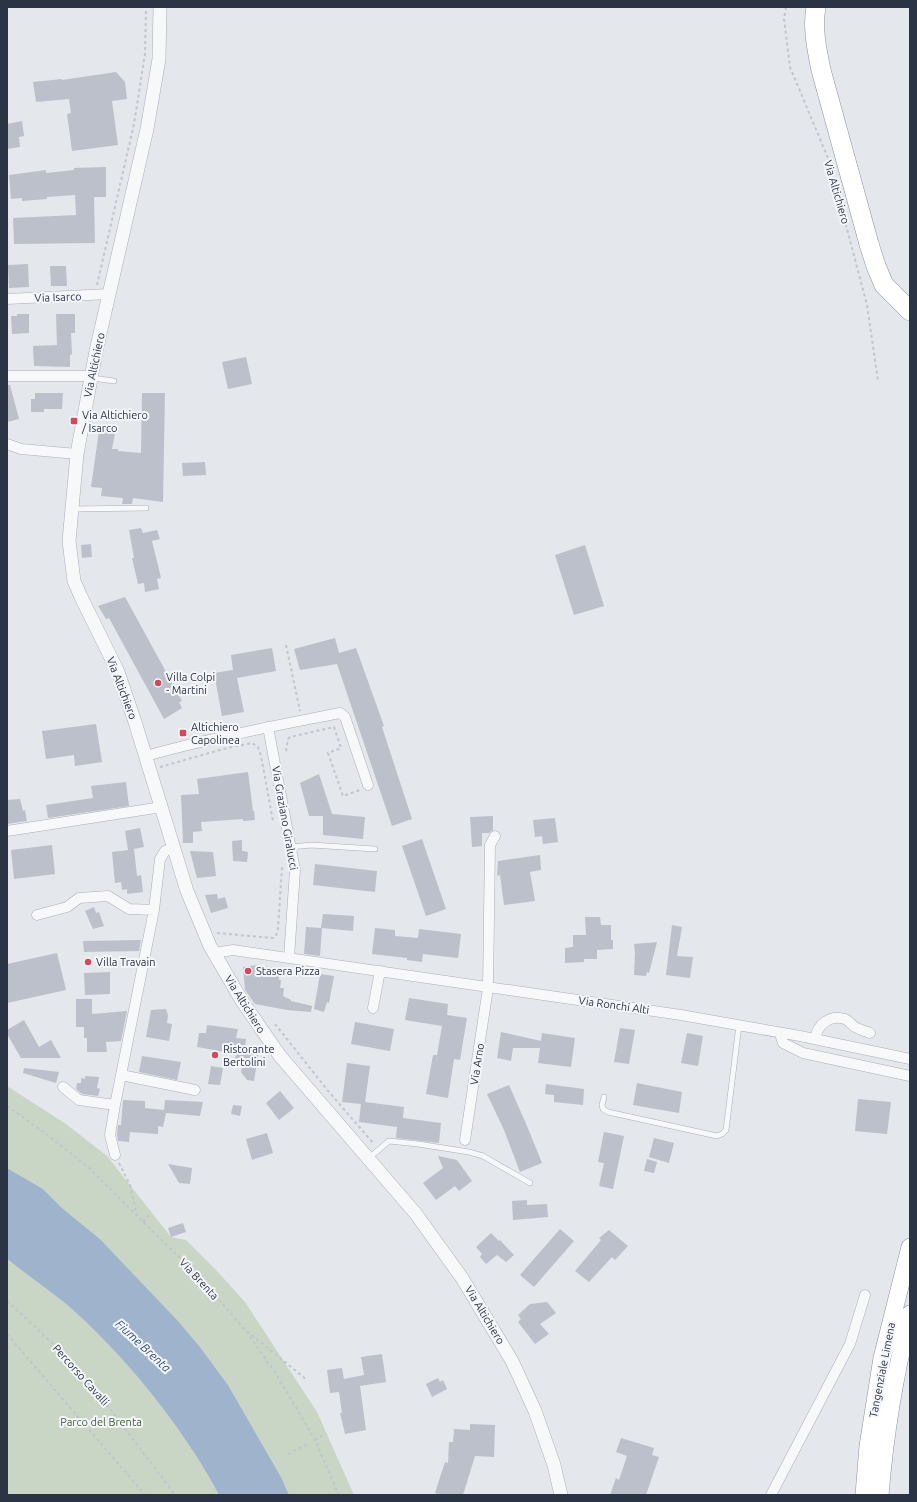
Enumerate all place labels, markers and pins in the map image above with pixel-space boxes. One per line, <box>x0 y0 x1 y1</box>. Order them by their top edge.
place label: Via Altichiero / Isarco <box>81 409 148 434</box>
marker: Via Altichiero / Isarco <box>69 416 79 426</box>
place label: Villa Colpi - Martini <box>166 671 215 696</box>
marker: Villa Colpi - Martini <box>153 678 163 688</box>
place label: Altichiero Capolinea <box>191 721 240 746</box>
marker: Altichiero Capolinea <box>178 728 188 738</box>
place label: Villa Travain <box>96 956 155 968</box>
marker: Villa Travain <box>83 957 93 967</box>
place label: Stasera Pizza <box>256 965 320 977</box>
marker: Stasera Pizza <box>243 966 253 976</box>
place label: Ristorante Bertolini <box>223 1043 275 1068</box>
marker: Ristorante Bertolini <box>210 1050 220 1060</box>

